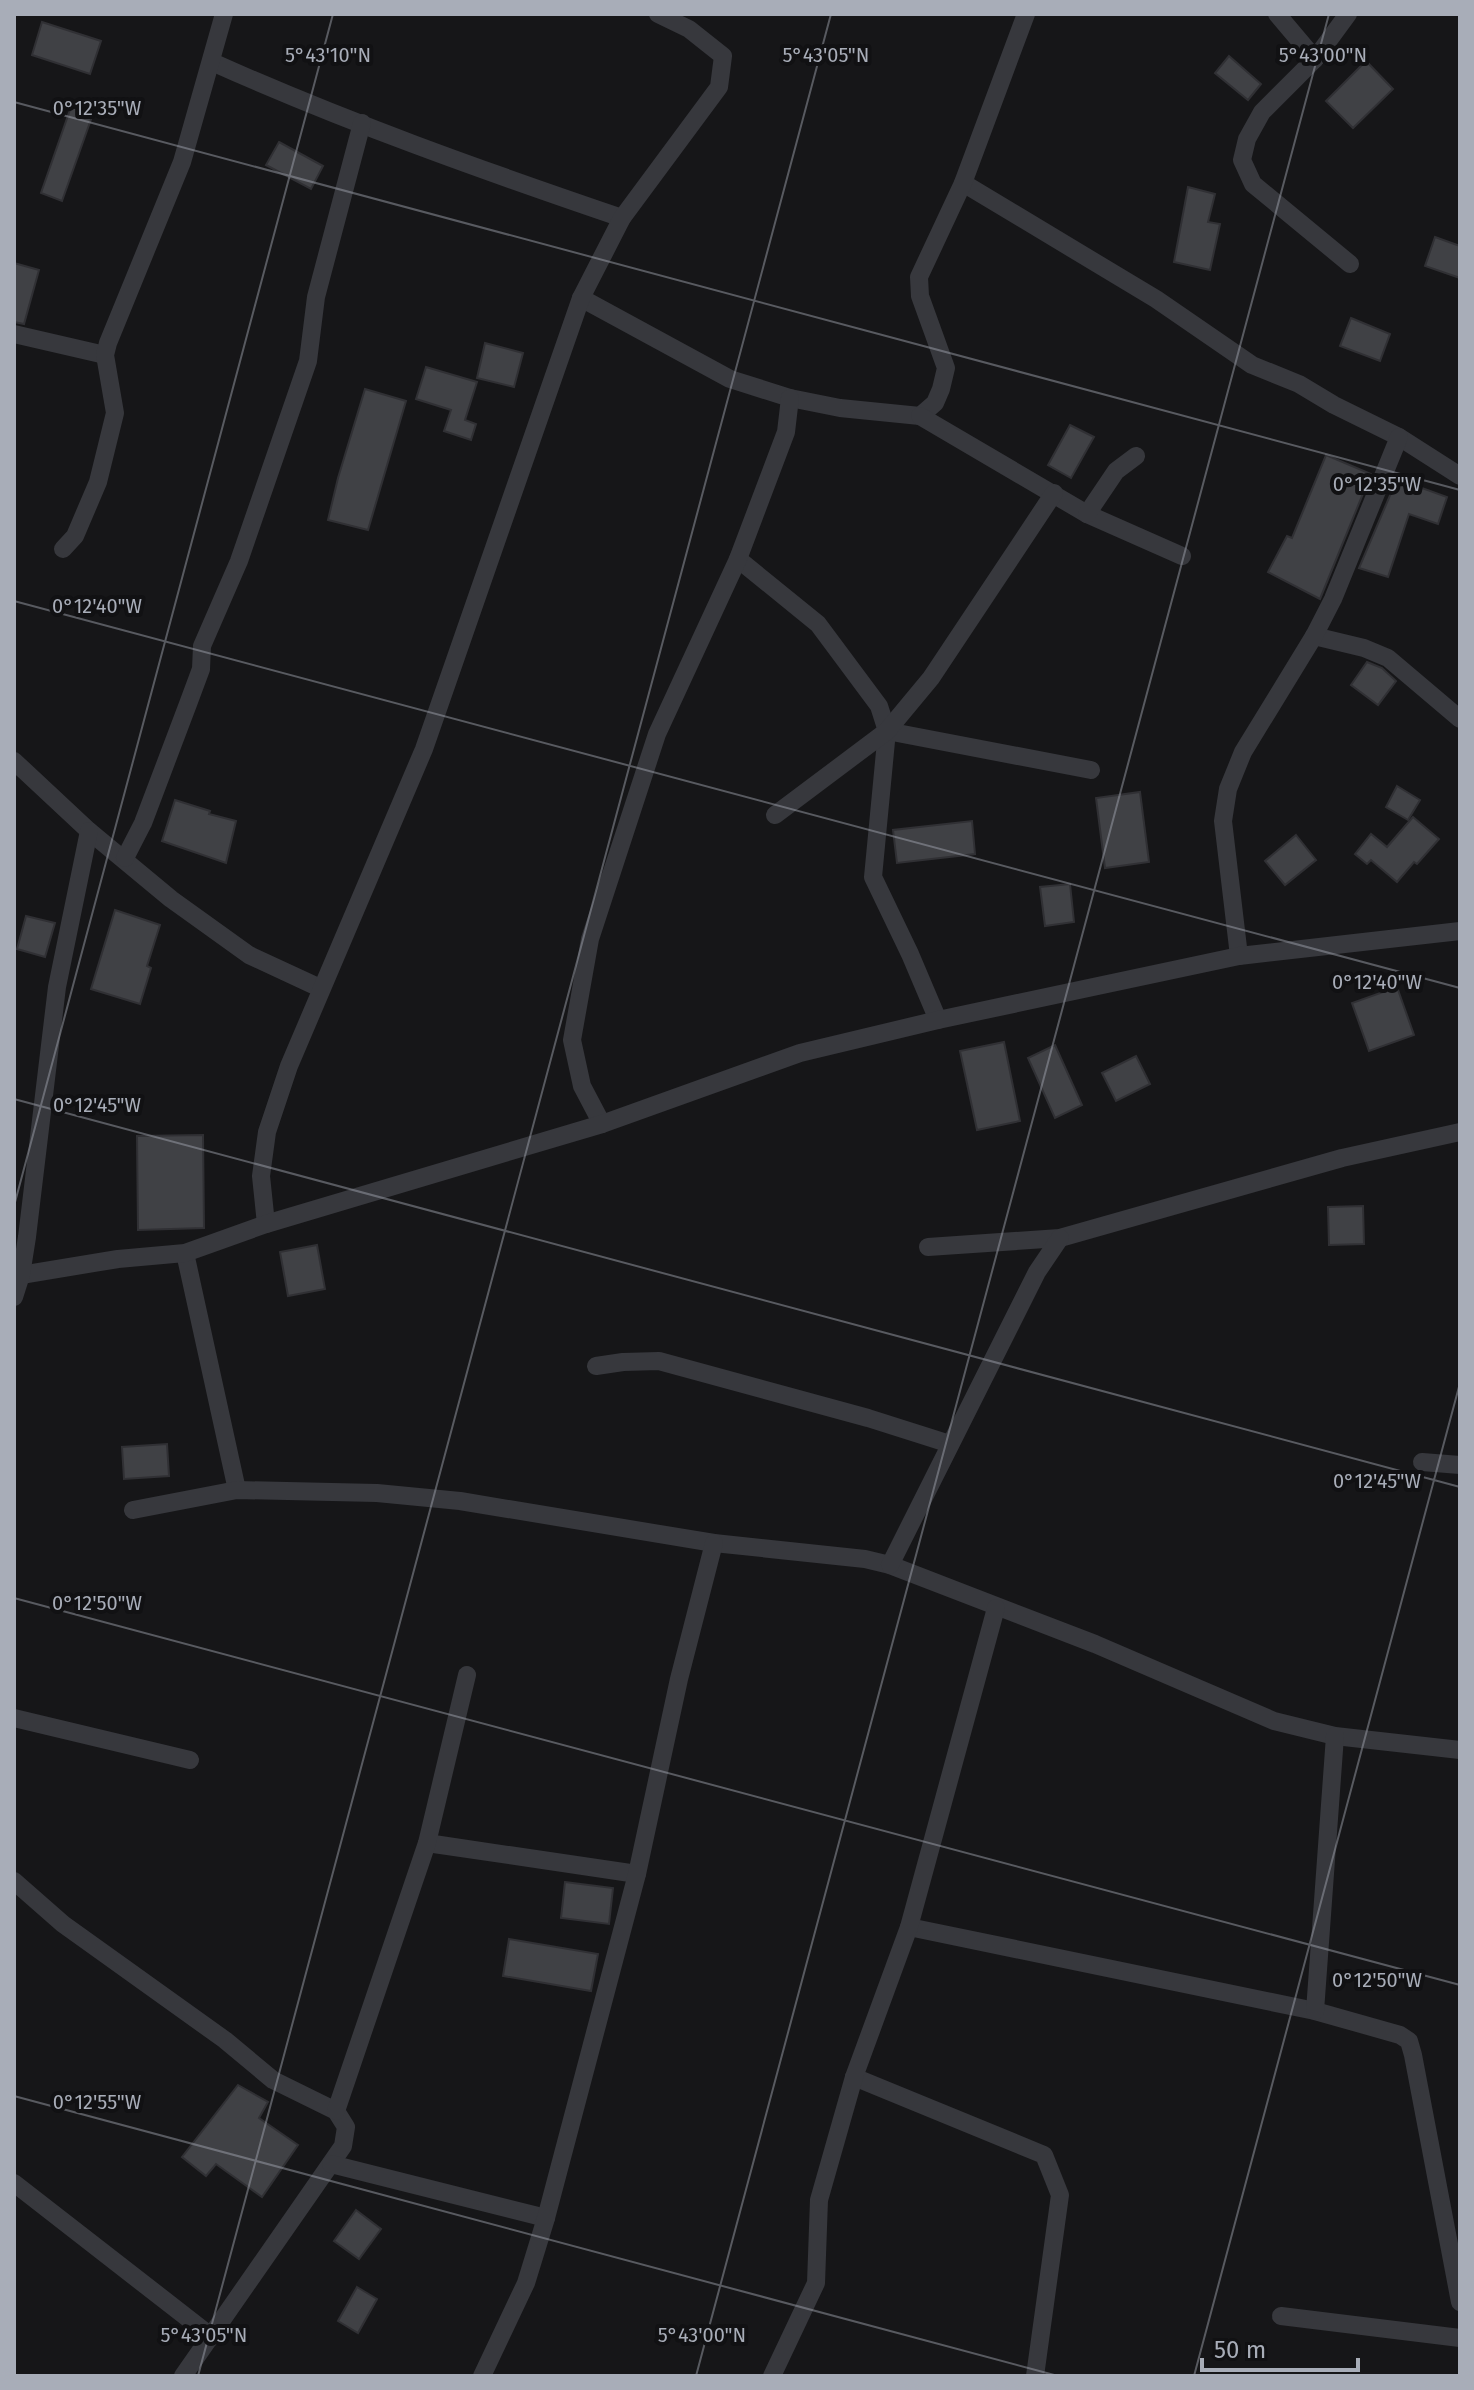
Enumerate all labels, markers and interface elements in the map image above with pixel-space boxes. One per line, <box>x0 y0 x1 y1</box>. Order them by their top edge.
text: 5°43'10"N <box>285 43 371 67</box>
text: 5°43'05"N <box>783 43 869 67</box>
text: 5°43'00"N <box>1279 43 1367 67</box>
text: 0°12'35"W <box>53 96 142 120</box>
text: 0°12'35"W <box>1333 472 1422 496</box>
text: 0°12'40"W <box>52 594 142 618</box>
text: 0°12'40"W <box>1332 970 1422 994</box>
text: 0°12'45"W <box>53 1093 142 1117</box>
text: 0°12'45"W <box>1333 1469 1422 1493</box>
text: 0°12'50"W <box>52 1591 142 1615</box>
text: 0°12'50"W <box>1332 1968 1422 1992</box>
text: 0°12'55"W <box>53 2090 142 2114</box>
scale bar <box>1202 2322 1358 2372</box>
text: 5°43'05"N <box>161 2323 247 2347</box>
text: 5°43'00"N <box>658 2323 746 2347</box>
text: 50 m <box>1214 2336 1266 2364</box>

